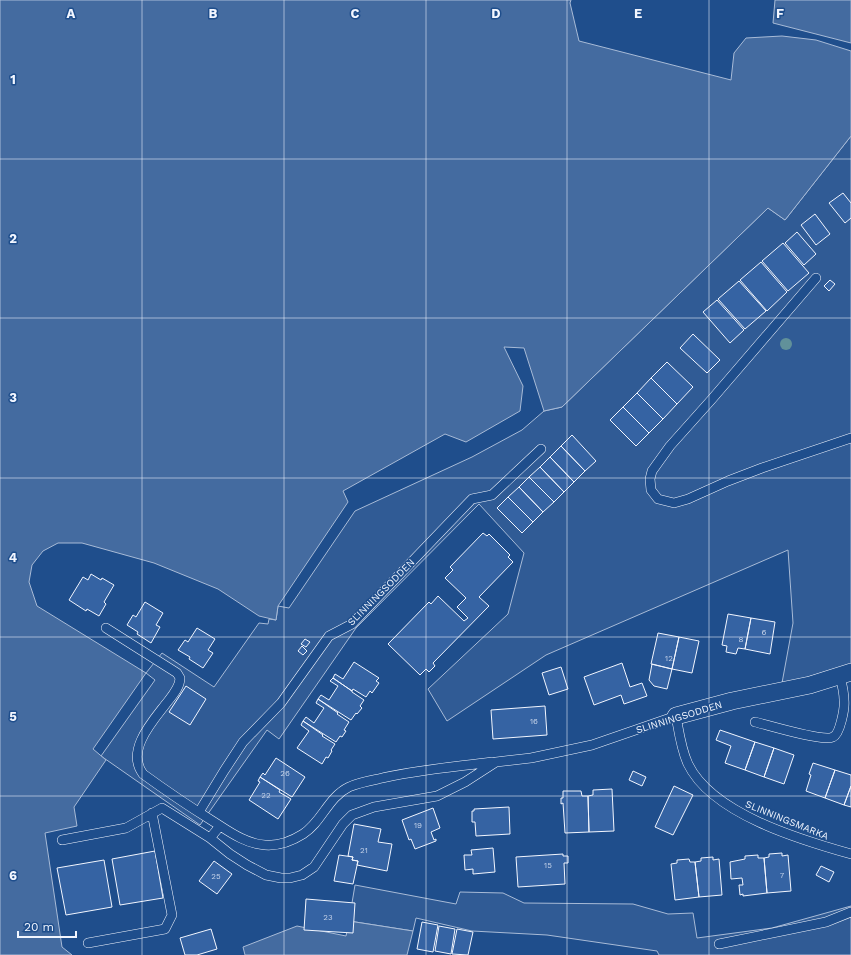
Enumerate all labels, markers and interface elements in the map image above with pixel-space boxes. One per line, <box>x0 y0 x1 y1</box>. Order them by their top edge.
text: A <box>67 6 76 21</box>
text: B <box>209 6 218 21</box>
text: C <box>351 6 360 21</box>
text: D <box>491 6 501 21</box>
text: E <box>634 6 642 21</box>
text: F <box>776 6 784 21</box>
text: 1 <box>10 72 16 87</box>
text: 2 <box>9 231 17 246</box>
text: 3 <box>9 390 17 405</box>
text: 4 <box>9 550 18 565</box>
street label: SLINNINGSODDEN <box>345 556 417 628</box>
house number: 6 <box>762 628 767 637</box>
house number: 8 <box>739 635 744 644</box>
house number: 12 <box>665 654 673 663</box>
street label: SLINNINGSODDEN <box>635 699 723 735</box>
text: 5 <box>9 709 17 724</box>
house number: 16 <box>530 717 538 726</box>
house number: 26 <box>280 769 290 778</box>
house number: 22 <box>261 791 271 800</box>
street label: SLINNINGSMARKA <box>744 798 831 842</box>
house number: 19 <box>414 821 422 830</box>
house number: 21 <box>360 846 368 855</box>
house number: 15 <box>544 861 552 870</box>
text: 6 <box>9 868 17 883</box>
house number: 7 <box>780 871 785 880</box>
house number: 25 <box>211 872 221 881</box>
scale bar <box>18 913 76 939</box>
house number: 23 <box>323 913 333 922</box>
text: 20 m <box>24 920 54 934</box>

